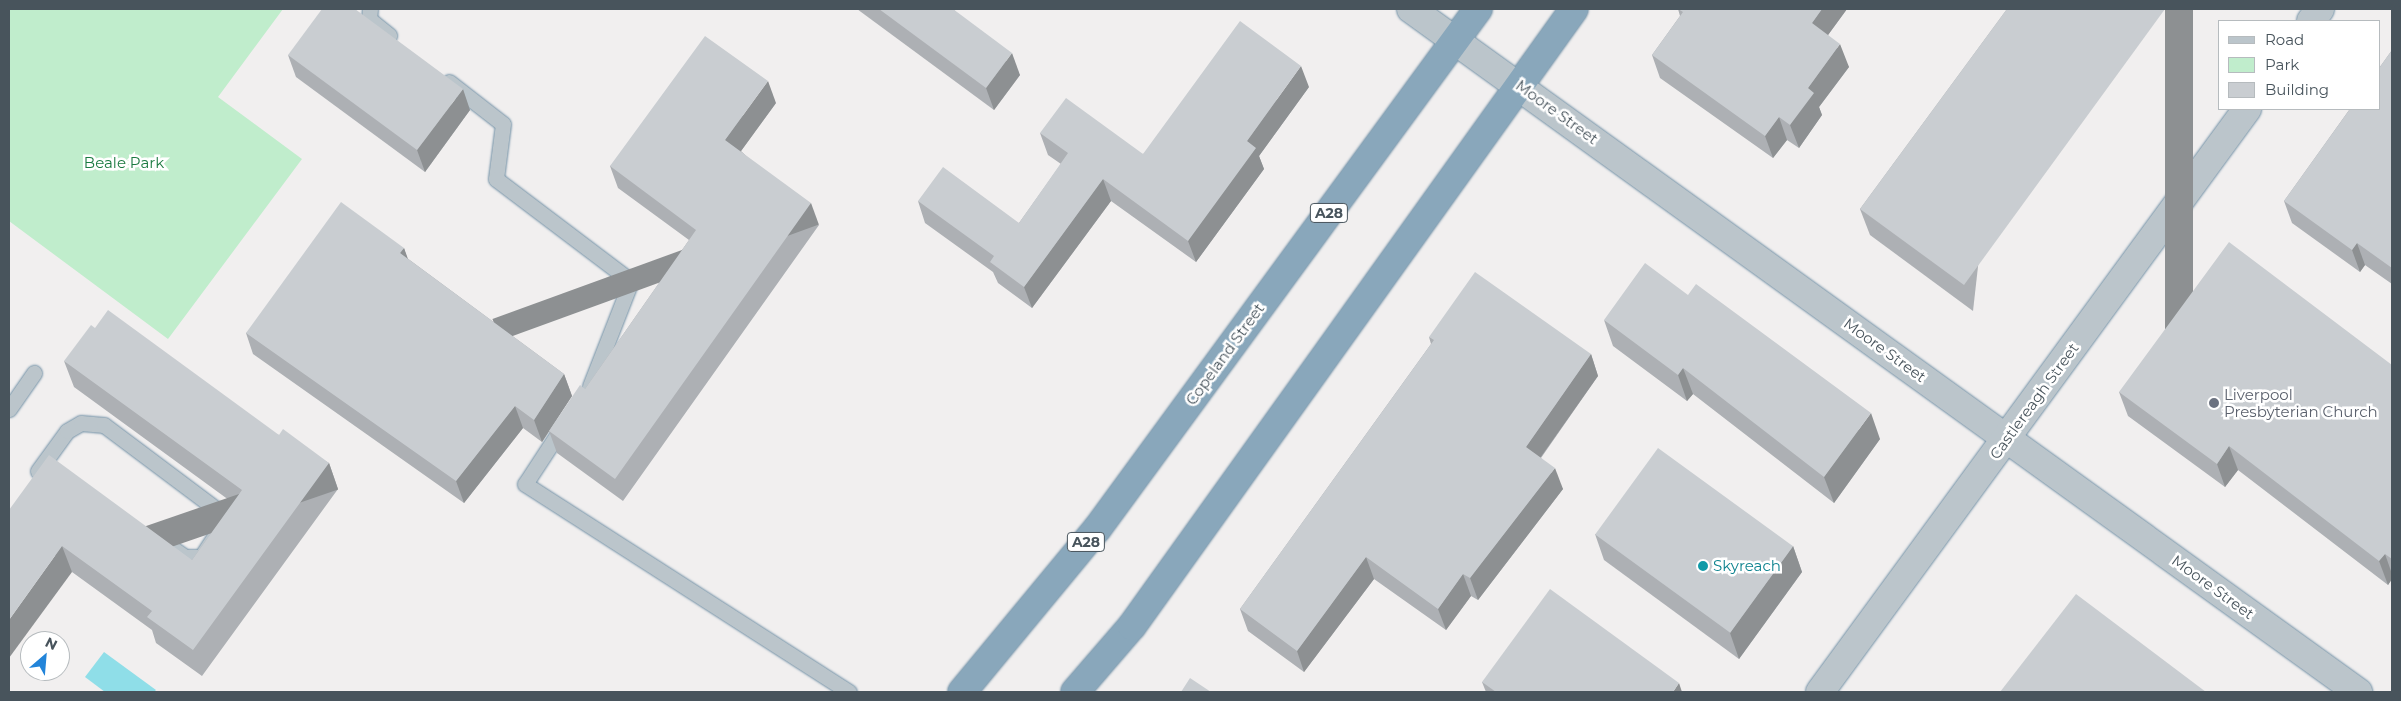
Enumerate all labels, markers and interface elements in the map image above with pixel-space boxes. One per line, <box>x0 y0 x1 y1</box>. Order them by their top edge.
legend <box>2218 20 2381 110</box>
text: Road <box>2265 30 2304 49</box>
text: Park <box>2265 55 2299 74</box>
street label: Moore Street <box>1512 76 1602 148</box>
text: Building <box>2265 80 2329 99</box>
park label: Beale Park <box>84 154 164 172</box>
road number: A28 <box>1309 202 1349 224</box>
street label: Copeland Street <box>1182 300 1268 408</box>
street label: Moore Street <box>1840 314 1930 386</box>
street label: Castlereagh Street <box>1986 339 2082 463</box>
place label: Liverpool Presbyterian Church <box>2224 385 2378 420</box>
marker: Liverpool Presbyterian Church <box>2208 397 2220 409</box>
road number: A28 <box>1066 530 1106 554</box>
street label: Moore Street <box>2168 551 2258 623</box>
place label: Skyreach <box>1713 557 1781 575</box>
marker: Skyreach <box>1697 560 1709 572</box>
north arrow <box>20 631 70 681</box>
text: N <box>42 633 60 654</box>

